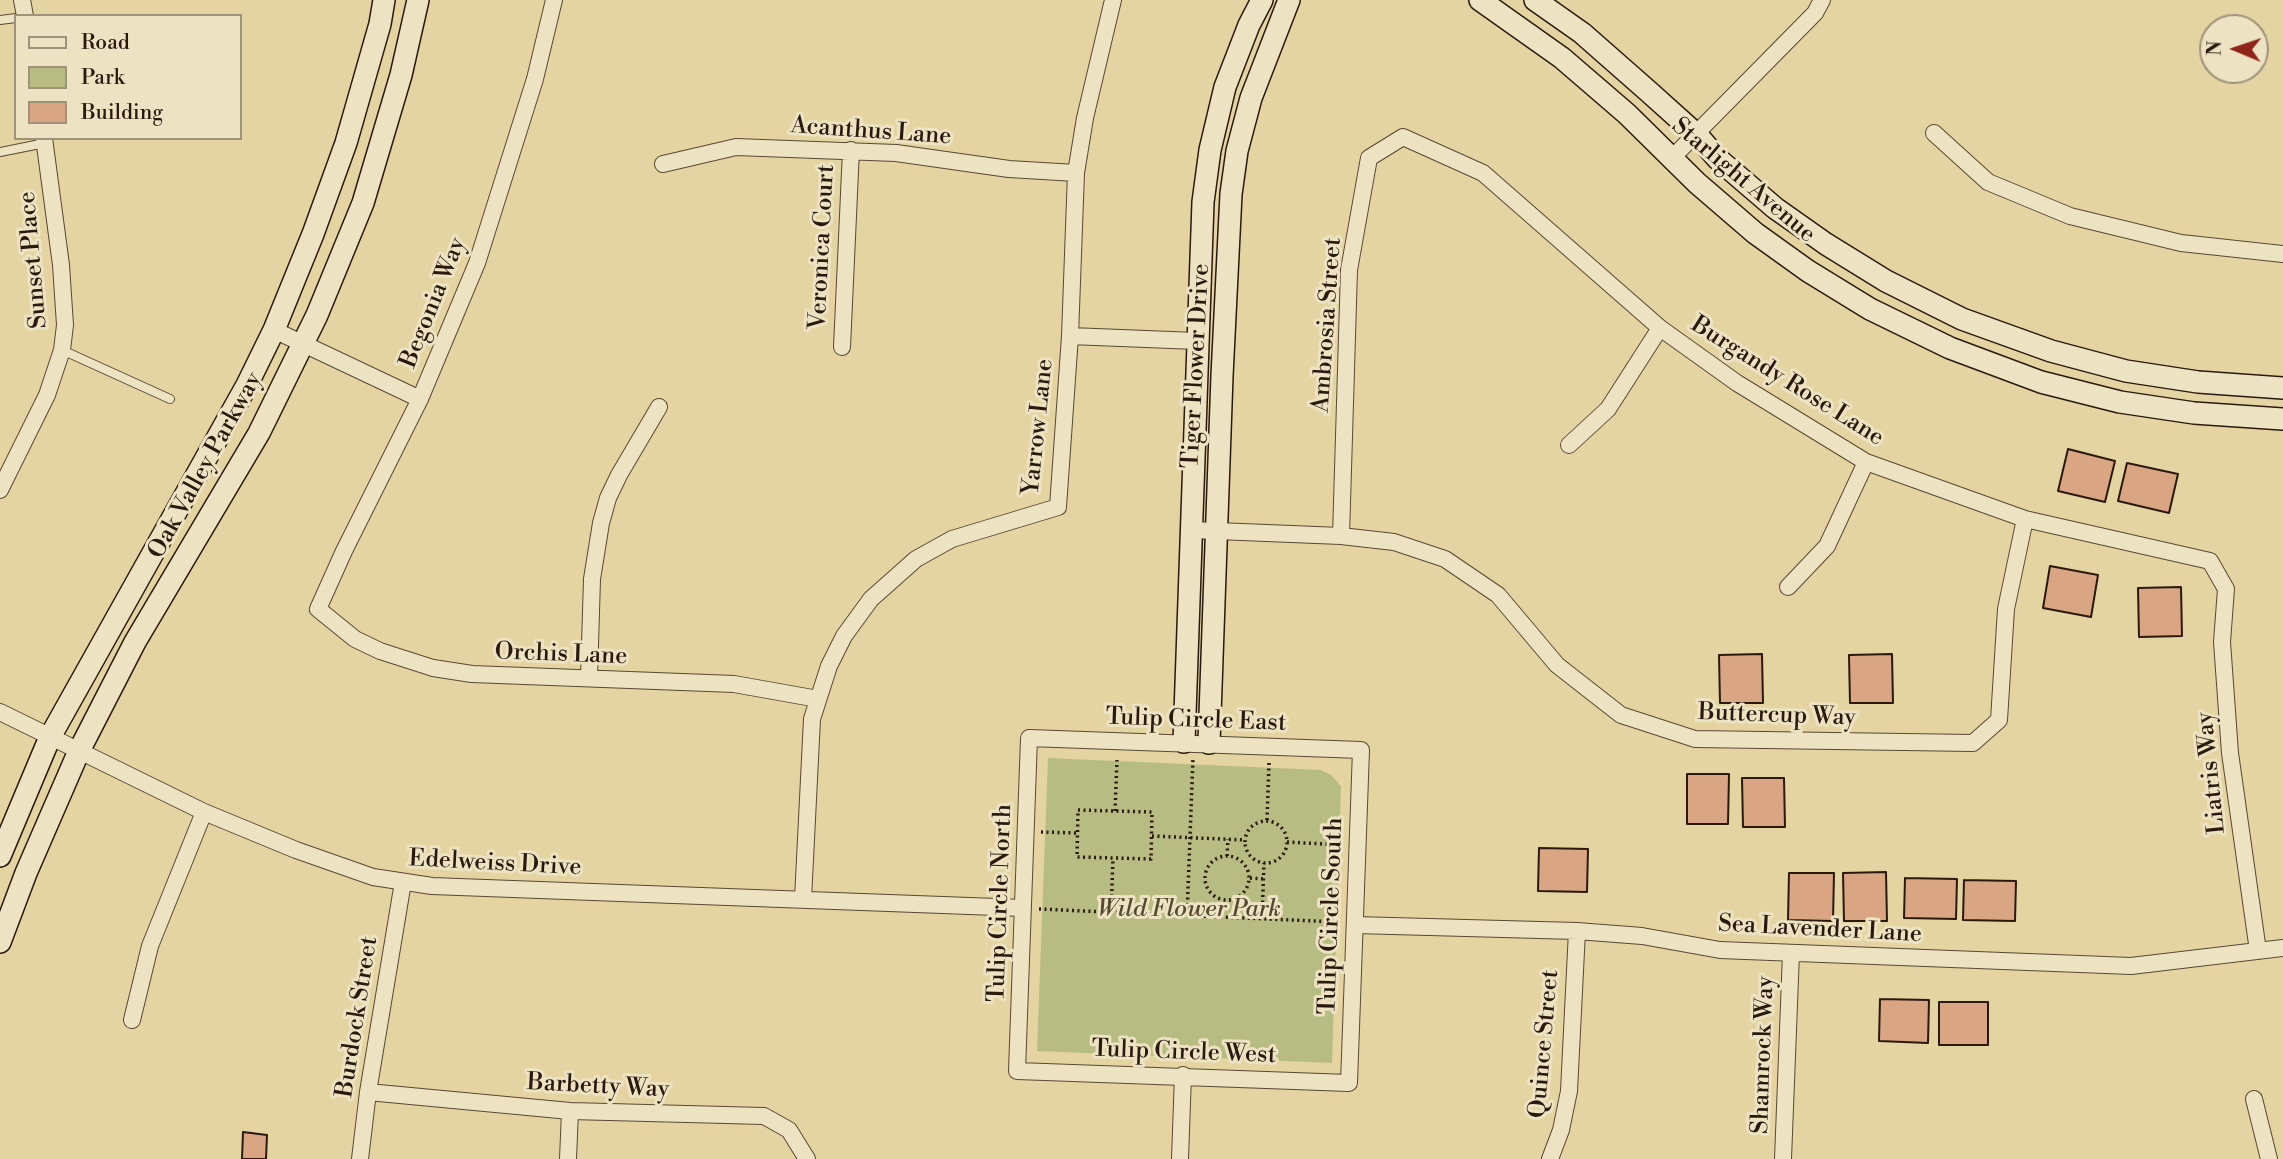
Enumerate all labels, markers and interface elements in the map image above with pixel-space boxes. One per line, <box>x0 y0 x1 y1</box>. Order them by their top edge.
legend <box>14 14 242 140</box>
north arrow <box>2199 14 2269 84</box>
text: Road <box>81 30 130 56</box>
text: N <box>2203 40 2227 56</box>
text: Park <box>81 65 125 91</box>
text: Building <box>81 100 163 126</box>
street label: Acanthus Lane <box>790 112 952 152</box>
street label: Starlight Avenue <box>1665 112 1821 250</box>
street label: Veronica Court <box>804 164 842 330</box>
street label: Sunset Place <box>14 190 54 330</box>
street label: Begonia Way <box>395 234 473 372</box>
street label: Ambrosia Street <box>1308 236 1348 414</box>
street label: Tiger Flower Drive <box>1177 263 1217 469</box>
street label: Burgandy Rose Lane <box>1685 311 1889 453</box>
street label: Yarrow Lane <box>1018 358 1060 496</box>
street label: Oak Valley Parkway <box>143 368 269 564</box>
street label: Orchis Lane <box>494 638 628 672</box>
street label: Buttercup Way <box>1698 699 1856 733</box>
street label: Tulip Circle East <box>1105 703 1287 739</box>
street label: Liatris Way <box>2191 711 2233 835</box>
street label: Tulip Circle North <box>983 803 1019 1003</box>
street label: Tulip Circle South <box>1314 817 1350 1015</box>
street label: Edelweiss Drive <box>408 845 582 883</box>
park label: Wild Flower Park <box>1097 896 1281 924</box>
street label: Sea Lavender Lane <box>1717 910 1923 950</box>
street label: Burdock Street <box>331 934 385 1100</box>
street label: Quince Street <box>1524 969 1566 1119</box>
street label: Shamrock Way <box>1747 975 1781 1135</box>
street label: Tulip Circle West <box>1091 1035 1277 1071</box>
street label: Barbetty Way <box>526 1069 670 1105</box>

